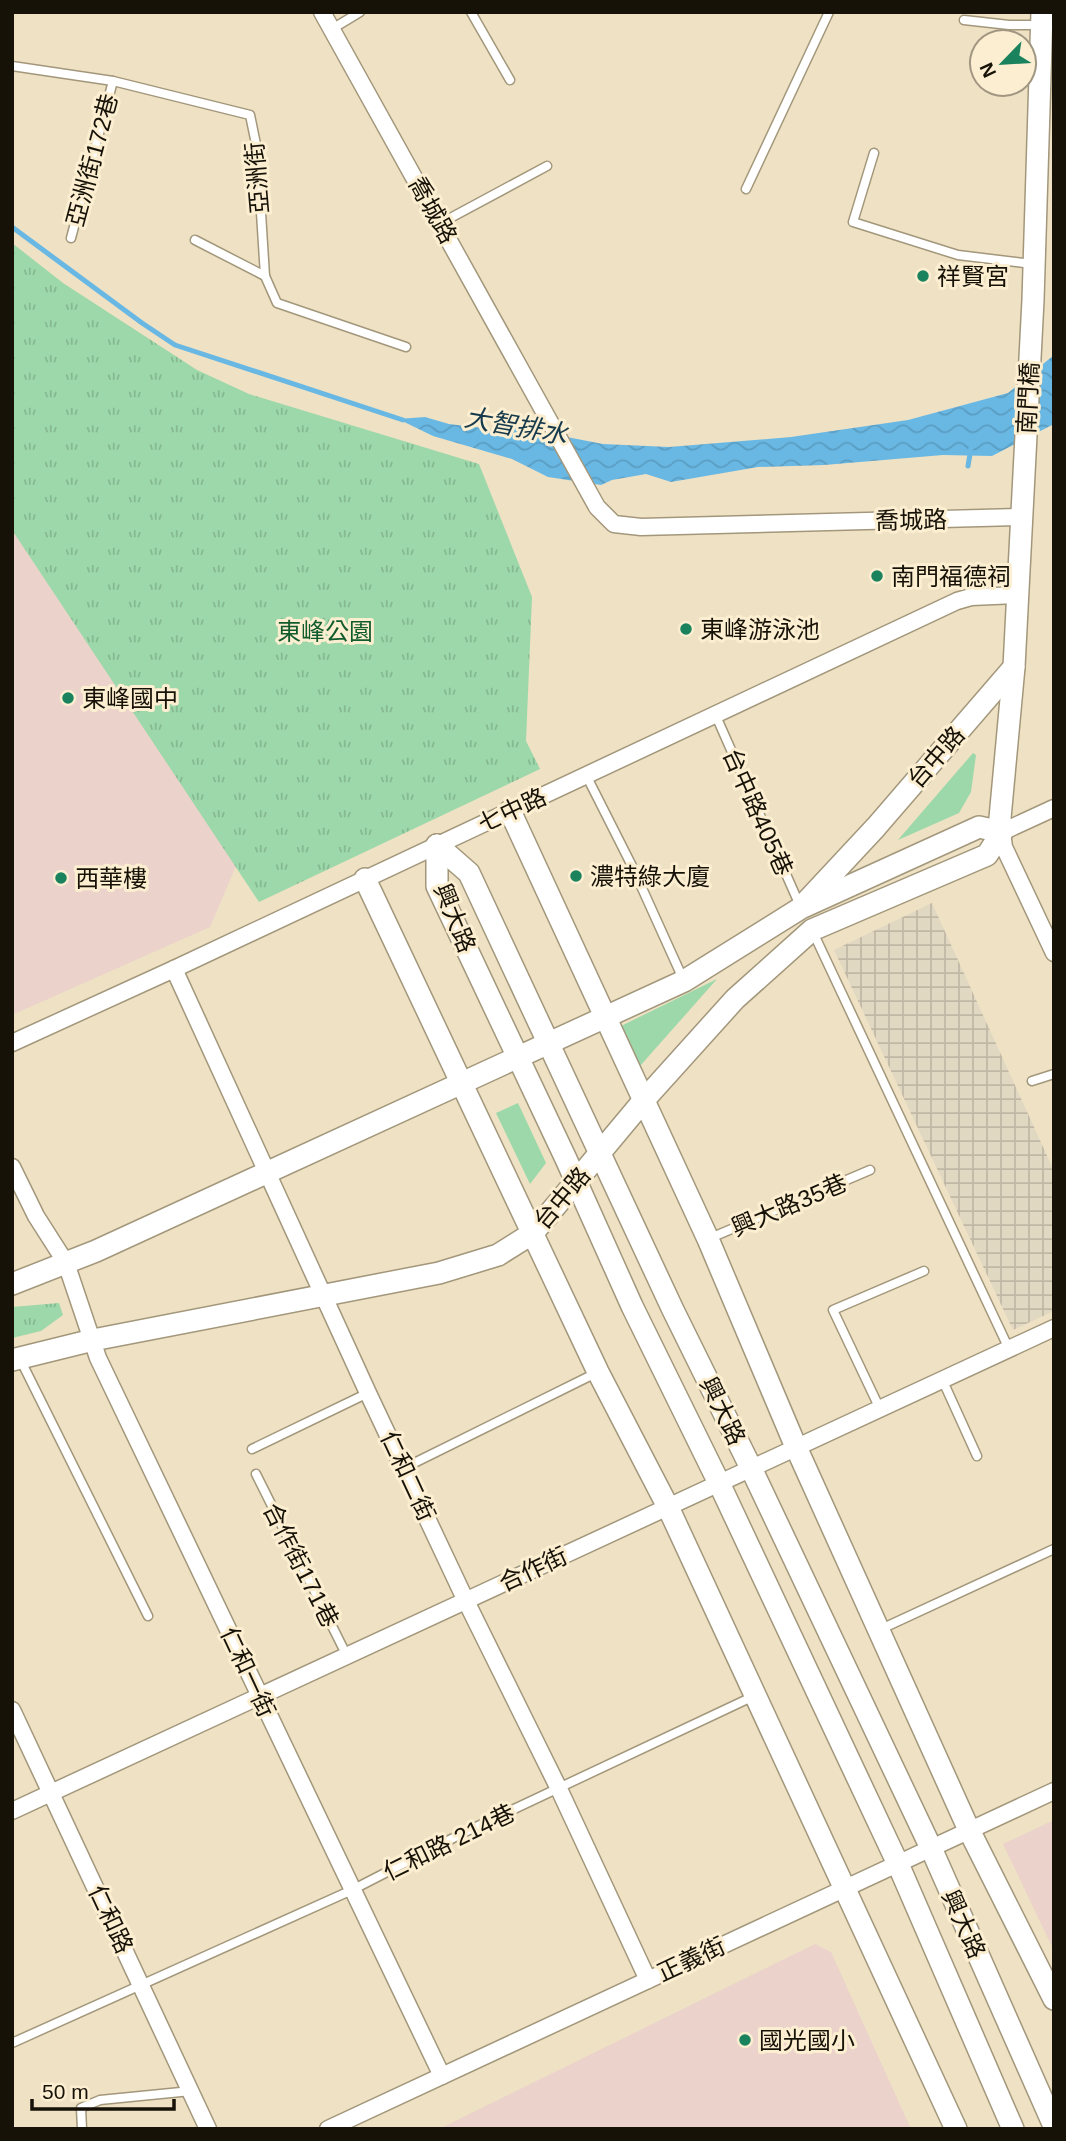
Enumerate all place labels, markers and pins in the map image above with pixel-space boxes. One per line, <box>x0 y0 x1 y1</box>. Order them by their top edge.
place label: 祥賢宮 <box>937 263 1009 290</box>
marker: 祥賢宮 <box>915 268 931 284</box>
place label: 南門福德祠 <box>891 563 1011 590</box>
marker: 南門福德祠 <box>869 568 885 584</box>
place label: 東峰游泳池 <box>700 616 820 643</box>
marker: 東峰游泳池 <box>678 621 694 637</box>
place label: 東峰國中 <box>82 685 178 712</box>
marker: 東峰國中 <box>60 690 76 706</box>
place label: 濃特綠大廈 <box>590 863 710 890</box>
place label: 西華樓 <box>75 865 147 892</box>
marker: 濃特綠大廈 <box>568 868 584 884</box>
marker: 西華樓 <box>53 870 69 886</box>
place label: 國光國小 <box>759 2027 855 2054</box>
marker: 國光國小 <box>737 2032 753 2048</box>

